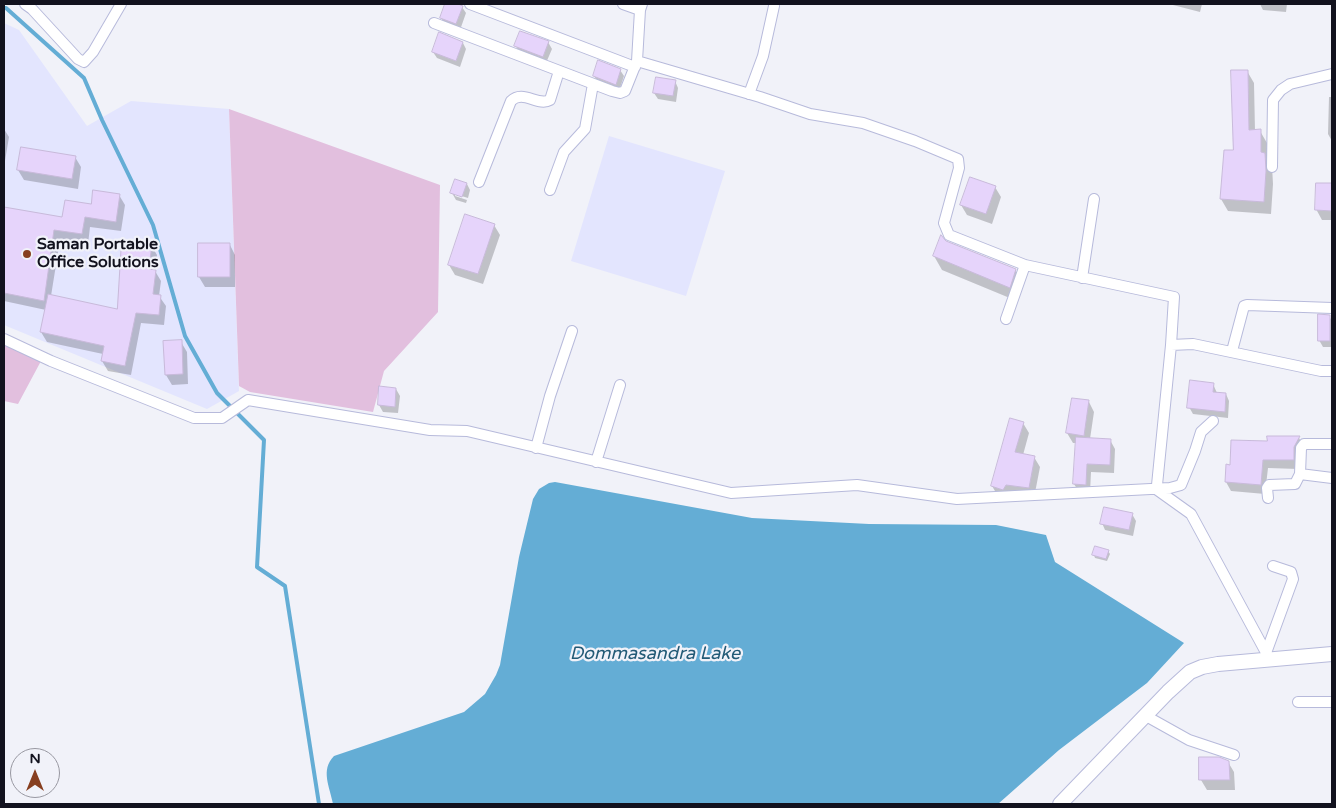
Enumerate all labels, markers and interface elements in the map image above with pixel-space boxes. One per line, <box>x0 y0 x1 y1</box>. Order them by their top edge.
place label: Saman Portable Office Solutions <box>37 235 159 273</box>
marker: Saman Portable Office Solutions <box>21 248 33 260</box>
water label: Dommasandra Lake <box>570 643 740 665</box>
north arrow <box>10 748 60 798</box>
text: N <box>29 750 41 767</box>

